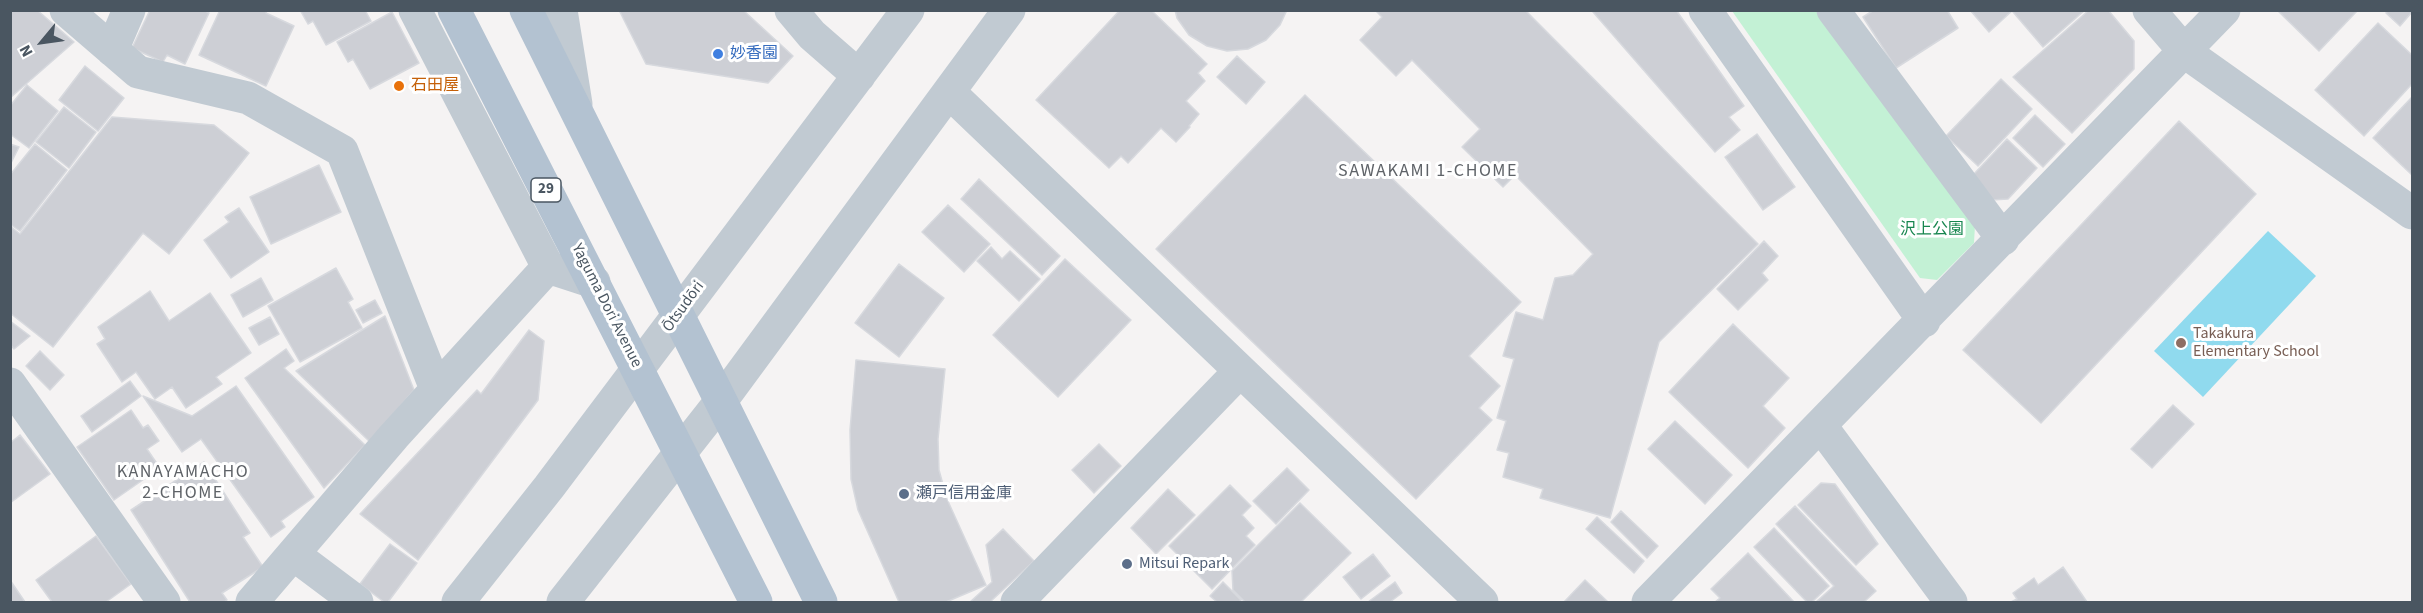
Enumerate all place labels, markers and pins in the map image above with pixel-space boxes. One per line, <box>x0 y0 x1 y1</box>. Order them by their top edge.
place label: 妙香園 <box>730 44 778 64</box>
marker: 妙香園 <box>711 47 725 61</box>
place label: 石田屋 <box>411 76 459 96</box>
marker: 石田屋 <box>392 79 406 93</box>
place label: Takakura Elementary School <box>2193 324 2319 362</box>
marker: Takakura Elementary School <box>2174 336 2188 350</box>
place label: 瀬戸信用金庫 <box>916 484 1012 504</box>
marker: 瀬戸信用金庫 <box>897 487 911 501</box>
place label: Mitsui Repark <box>1139 554 1229 574</box>
marker: Mitsui Repark <box>1120 557 1134 571</box>

